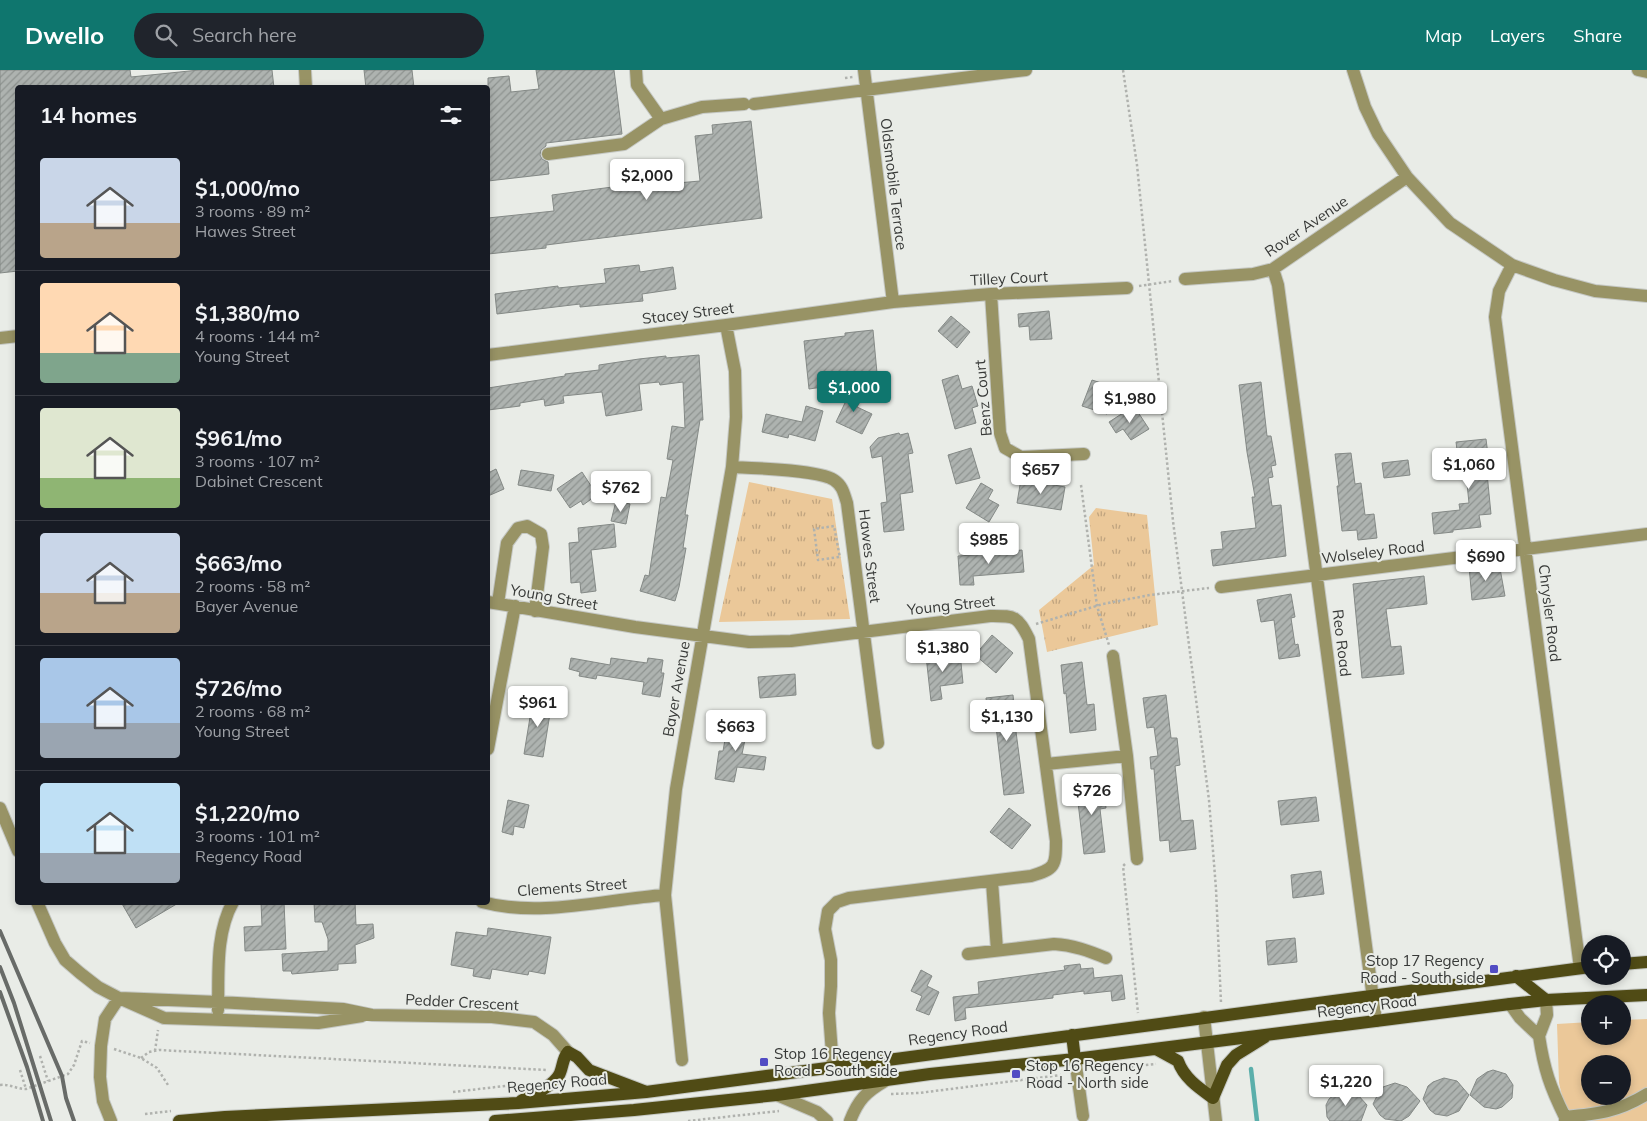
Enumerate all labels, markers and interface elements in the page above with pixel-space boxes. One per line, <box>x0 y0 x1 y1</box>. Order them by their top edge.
search box <box>134 13 484 58</box>
text: Dwello <box>25 20 104 50</box>
icon: search <box>152 21 180 49</box>
text: Search here <box>192 23 297 47</box>
text: Map <box>1425 24 1462 47</box>
text: Layers <box>1490 24 1545 47</box>
text: Share <box>1573 24 1622 47</box>
icon: filters <box>437 101 465 129</box>
text: 14 homes <box>40 102 137 128</box>
street label: Oldsmobile Terrace <box>876 117 912 251</box>
pin: $2,000 <box>606 158 688 201</box>
text: $2,000 <box>621 165 673 185</box>
text: $1,000/mo <box>195 175 300 201</box>
icon: home <box>80 178 140 238</box>
street label: Rover Avenue <box>1261 191 1351 261</box>
text: 3 rooms · 89 m² <box>195 201 310 221</box>
text: Hawes Street <box>195 221 296 241</box>
street label: Tilley Court <box>970 266 1048 290</box>
street label: Stacey Street <box>641 298 735 328</box>
text: $1,380/mo <box>195 300 300 326</box>
icon: home <box>80 303 140 363</box>
text: 4 rooms · 144 m² <box>195 326 320 346</box>
text: Young Street <box>195 346 289 366</box>
street label: Benz Court <box>970 359 996 437</box>
pin: $1,000 <box>813 370 895 413</box>
text: $1,000 <box>828 377 880 397</box>
pin: $1,980 <box>1089 382 1171 424</box>
text: $1,980 <box>1104 388 1156 408</box>
text: $961/mo <box>195 425 282 451</box>
icon: home <box>80 428 140 488</box>
pin: $1,060 <box>1428 448 1510 490</box>
text: 3 rooms · 107 m² <box>195 451 320 471</box>
pin: $657 <box>1011 452 1071 495</box>
text: $1,060 <box>1443 454 1495 474</box>
text: $657 <box>1022 459 1060 479</box>
pin: $762 <box>591 470 651 513</box>
text: Dabinet Crescent <box>195 471 323 491</box>
text: $762 <box>602 477 640 497</box>
street label: Hawes Street <box>855 508 885 604</box>
pin: $985 <box>959 522 1019 565</box>
text: $985 <box>970 529 1008 549</box>
street label: Wolseley Road <box>1320 536 1426 568</box>
pin: $690 <box>1456 540 1516 582</box>
text: $690 <box>1467 546 1505 566</box>
text: $663/mo <box>195 550 282 576</box>
icon: home <box>80 553 140 613</box>
street label: Chrysler Road <box>1535 563 1565 663</box>
text: 2 rooms · 58 m² <box>195 576 310 596</box>
street label: Young Street <box>508 580 599 614</box>
street label: Young Street <box>905 591 996 619</box>
text: Bayer Avenue <box>195 596 298 616</box>
street label: Reo Road <box>1328 608 1356 678</box>
pin: $1,380 <box>902 630 984 673</box>
text: $1,380 <box>917 637 969 657</box>
street label: Bayer Avenue <box>658 640 694 738</box>
text: $726/mo <box>195 675 282 701</box>
icon: home <box>80 678 140 738</box>
pin: $961 <box>508 686 568 728</box>
text: $961 <box>519 692 557 712</box>
pin: $1,130 <box>966 700 1048 742</box>
text: 2 rooms · 68 m² <box>195 701 310 721</box>
text: $1,130 <box>981 706 1033 726</box>
pin: $663 <box>706 710 766 752</box>
text: $663 <box>717 716 755 736</box>
text: Young Street <box>195 721 289 741</box>
pin: $726 <box>1062 774 1122 816</box>
text: $726 <box>1073 780 1111 800</box>
text: $1,220/mo <box>195 800 300 826</box>
icon: home <box>80 803 140 863</box>
text: 3 rooms · 101 m² <box>195 826 320 846</box>
text: Regency Road <box>195 846 302 866</box>
street label: Clements Street <box>516 874 628 900</box>
map controls <box>1581 935 1631 1105</box>
button: locate <box>1581 935 1631 985</box>
place label: Stop 17 Regency Road - South side <box>1360 951 1484 987</box>
marker: Stop 17 Regency Road - South side <box>1488 963 1500 975</box>
street label: Pedder Crescent <box>405 990 519 1014</box>
street label: Regency Road <box>1316 990 1418 1022</box>
button: + <box>1581 995 1631 1045</box>
street label: Regency Road <box>907 1017 1009 1049</box>
place label: Stop 16 Regency Road - South side <box>774 1044 898 1080</box>
button: − <box>1581 1055 1631 1105</box>
marker: Stop 16 Regency Road - South side <box>758 1056 770 1068</box>
place label: Stop 16 Regency Road - North side <box>1026 1056 1149 1092</box>
pin: $1,220 <box>1305 1064 1387 1107</box>
marker: Stop 16 Regency Road - North side <box>1010 1068 1022 1080</box>
street label: Regency Road <box>506 1069 608 1097</box>
text: $1,220 <box>1320 1071 1372 1091</box>

